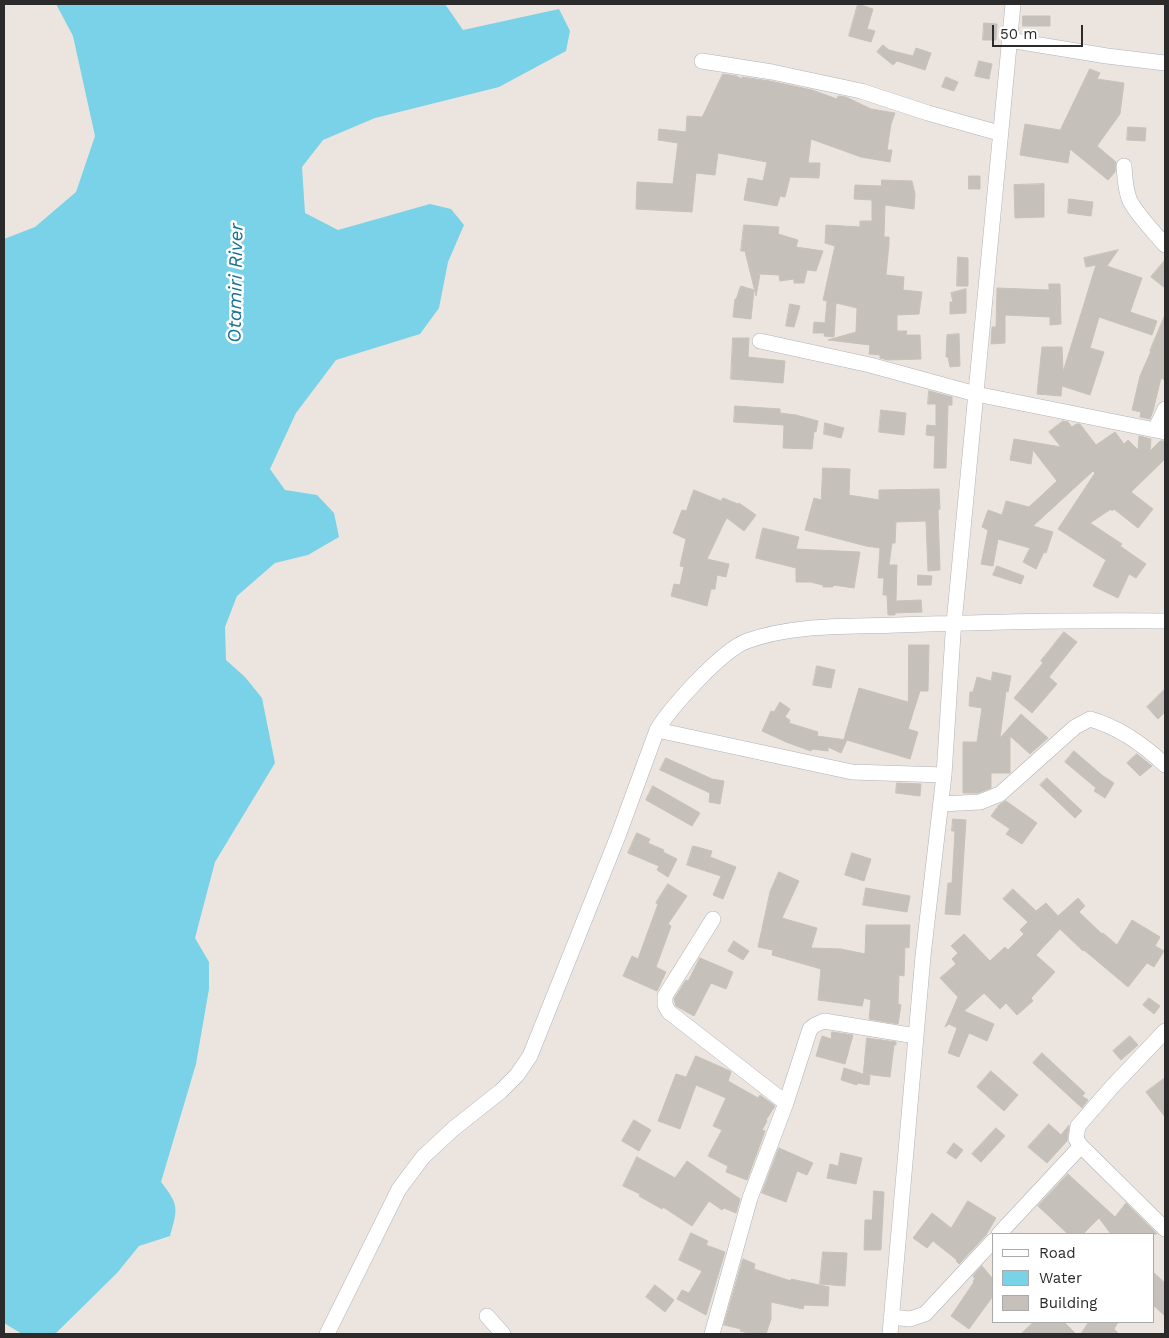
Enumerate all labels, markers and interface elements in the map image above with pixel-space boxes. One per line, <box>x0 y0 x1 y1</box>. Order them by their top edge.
scale bar <box>994 15 1085 47</box>
text: 50 m <box>1000 25 1037 43</box>
water label: Otamiri River <box>224 223 248 343</box>
legend <box>992 1233 1154 1323</box>
text: Road <box>1039 1244 1076 1262</box>
text: Water <box>1039 1269 1082 1287</box>
text: Building <box>1039 1294 1097 1312</box>

